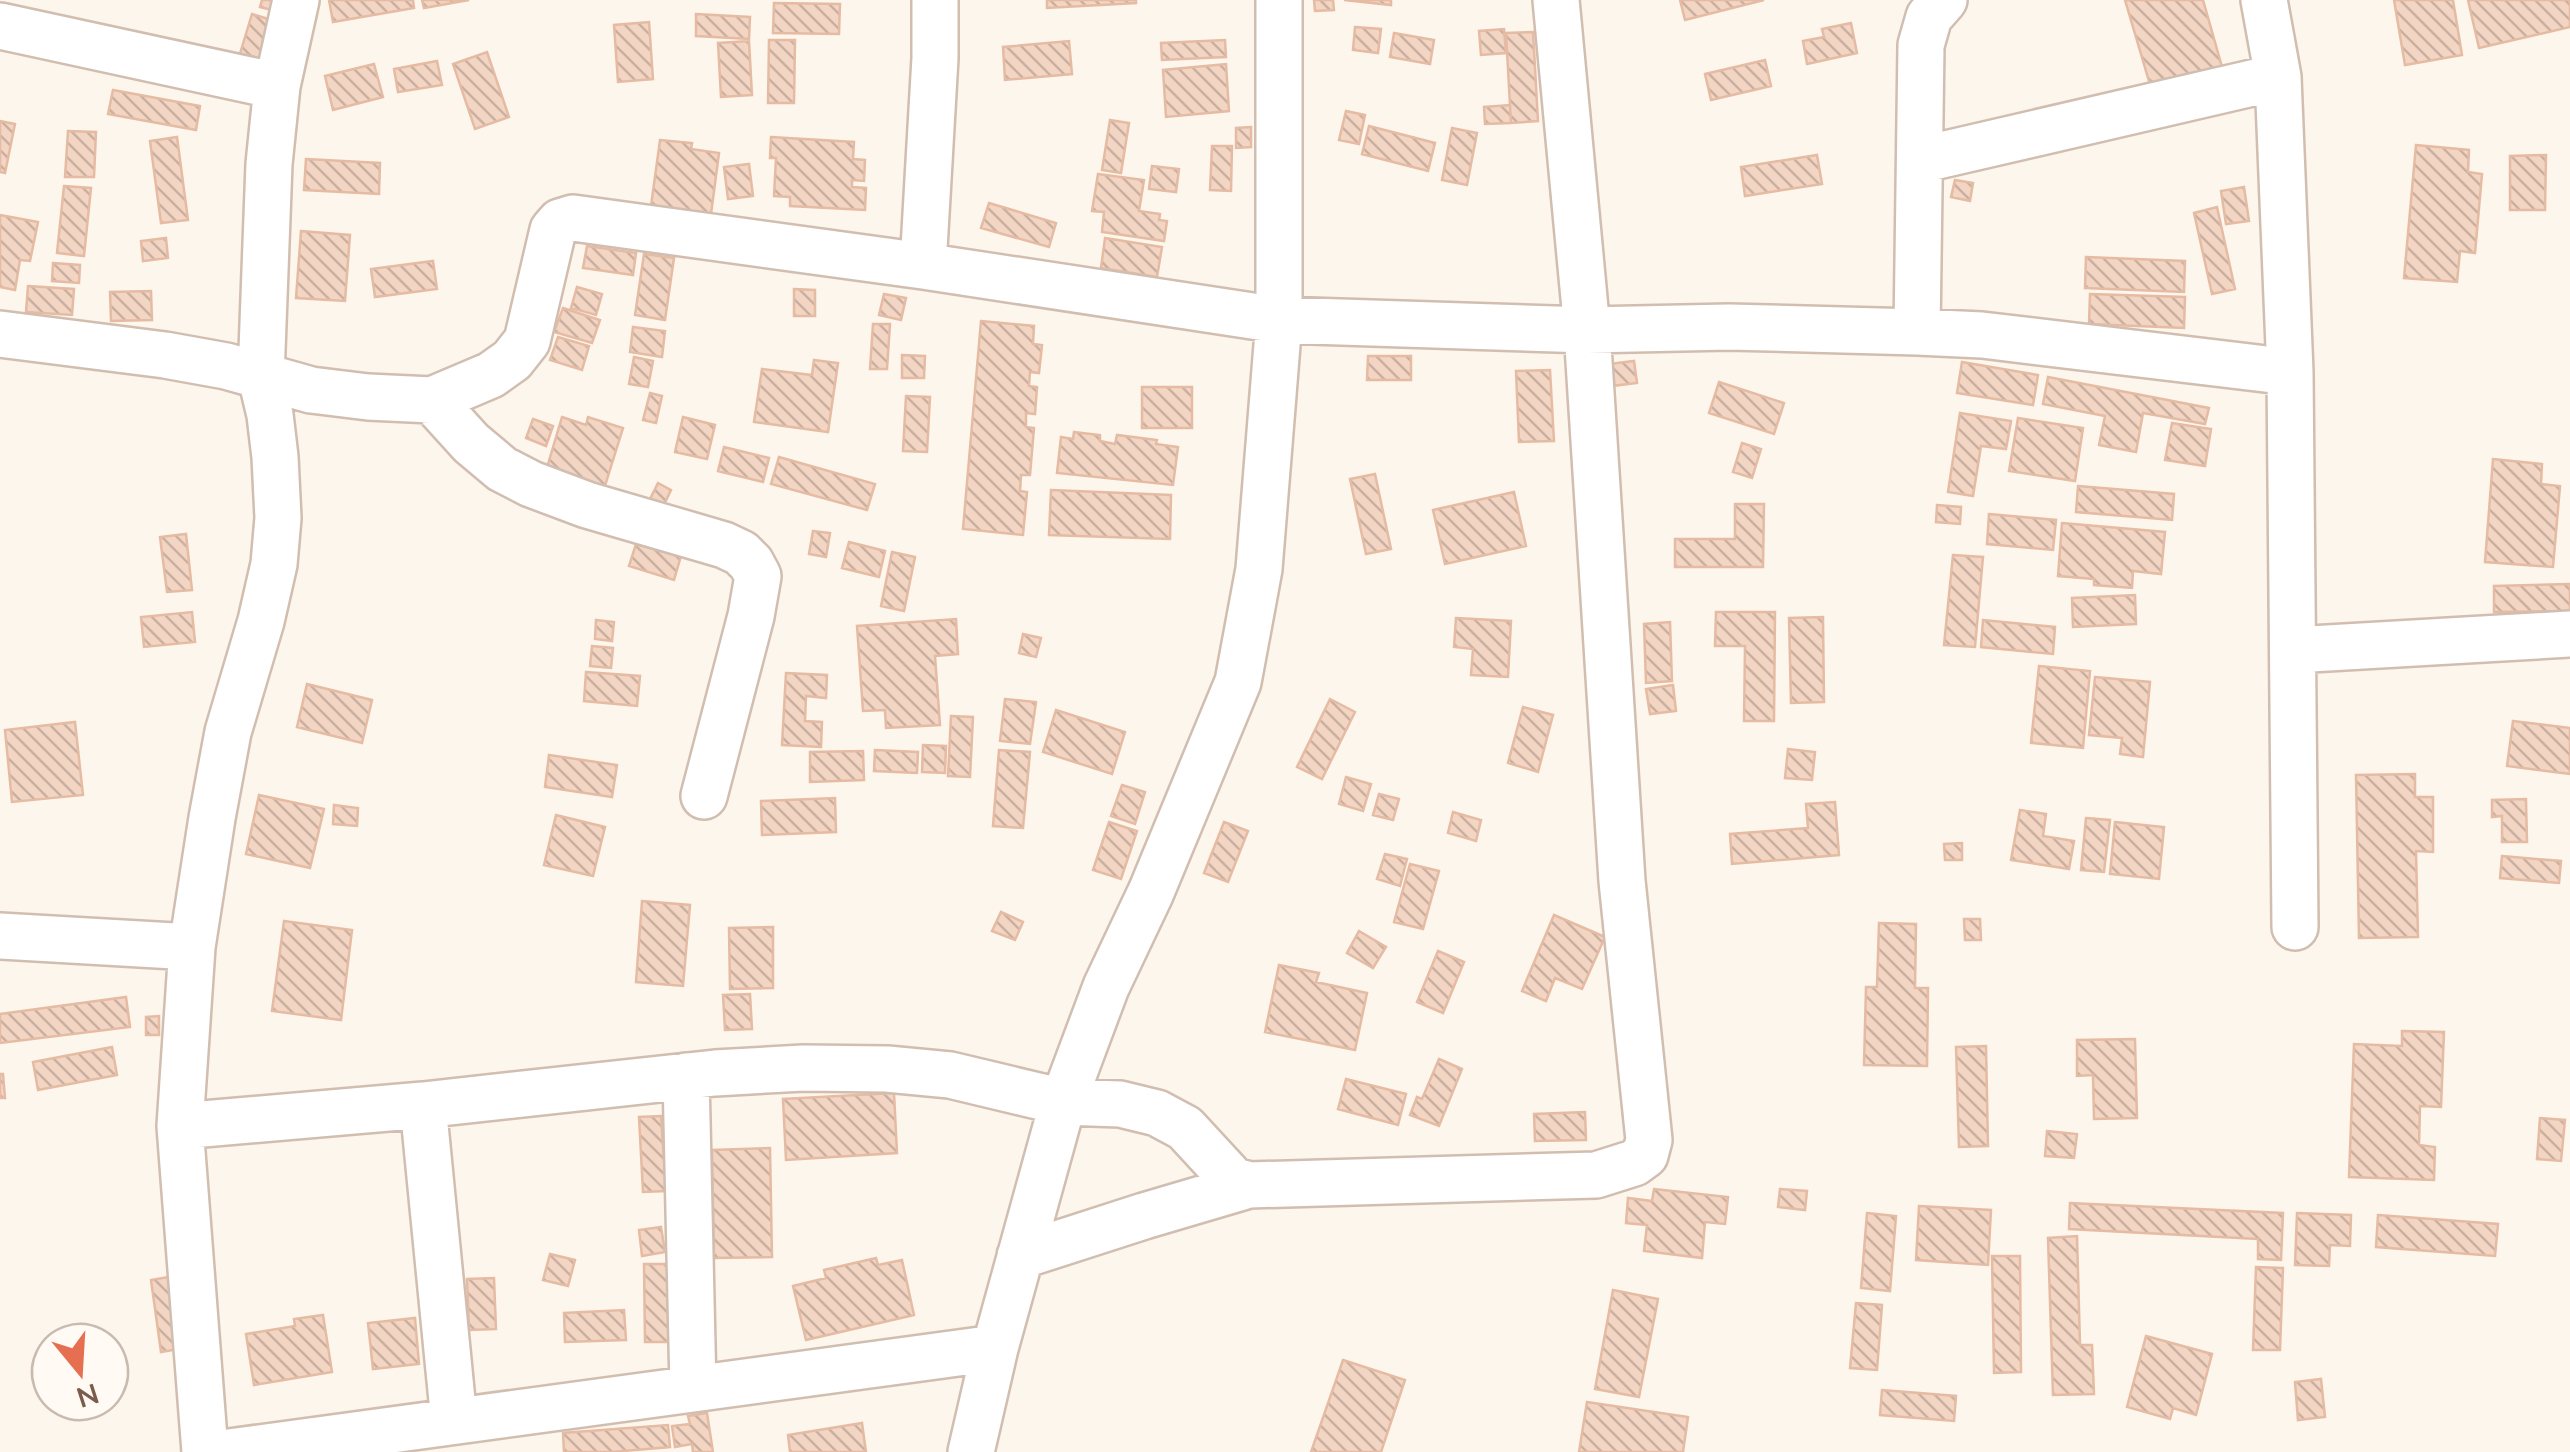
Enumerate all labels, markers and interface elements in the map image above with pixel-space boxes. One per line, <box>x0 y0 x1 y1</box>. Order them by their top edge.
north arrow <box>30 1322 130 1422</box>
text: N <box>72 1376 103 1416</box>

